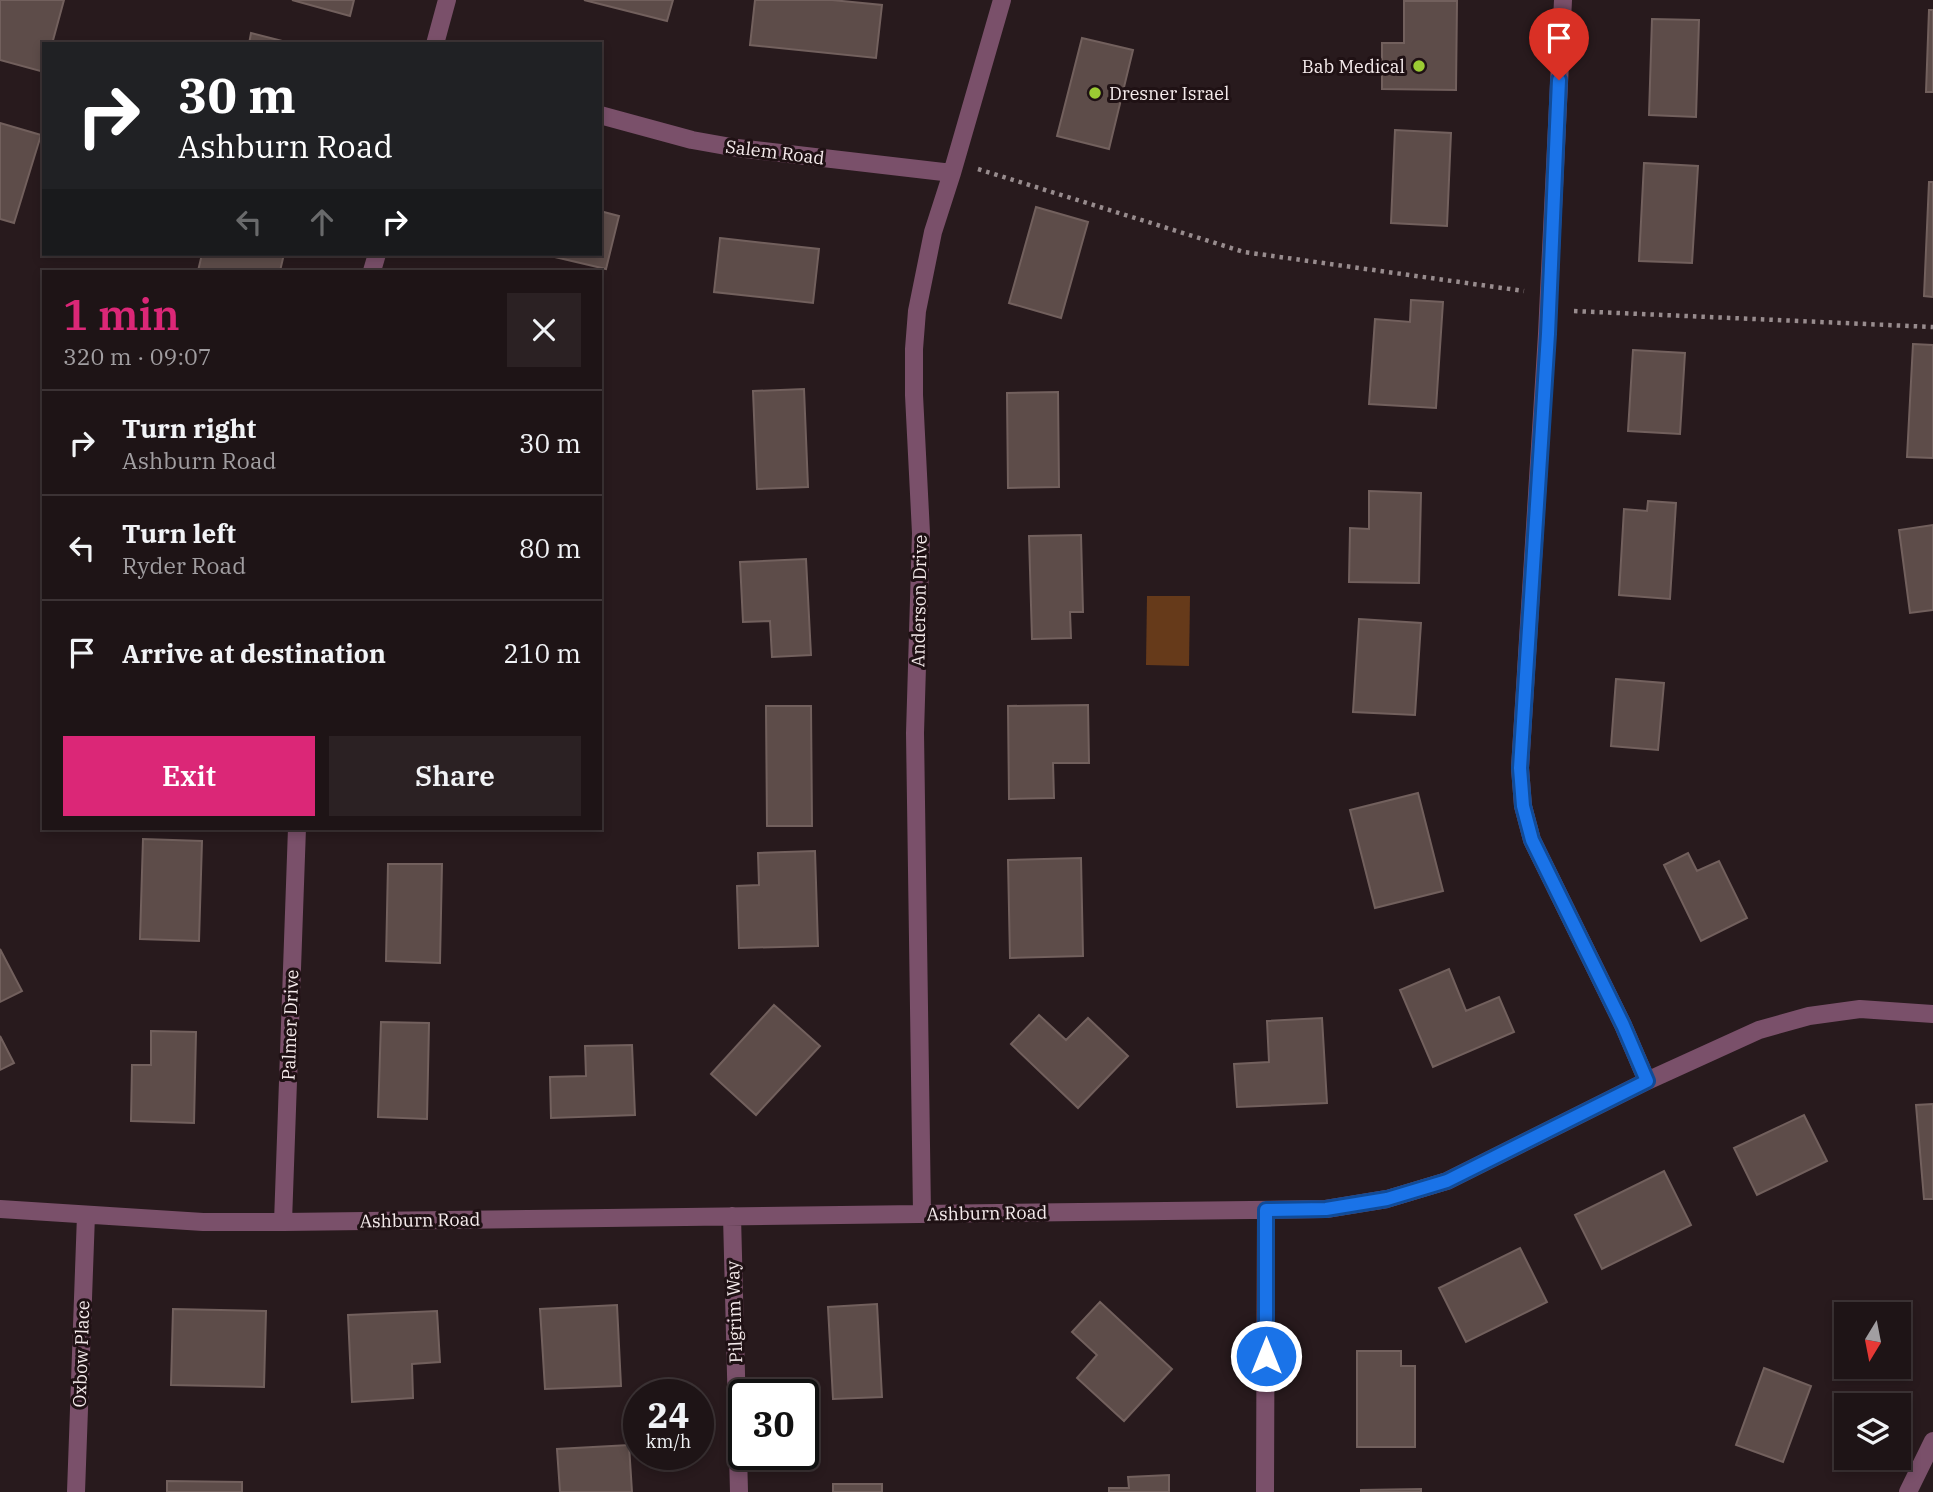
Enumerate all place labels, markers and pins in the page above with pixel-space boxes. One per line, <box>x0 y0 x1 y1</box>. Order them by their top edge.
pin <box>1529 8 1589 80</box>
place label: Bab Medical <box>1302 55 1405 78</box>
marker: Bab Medical <box>1411 58 1427 74</box>
place label: Dresner Israel <box>1109 82 1229 105</box>
marker: Dresner Israel <box>1087 85 1103 101</box>

